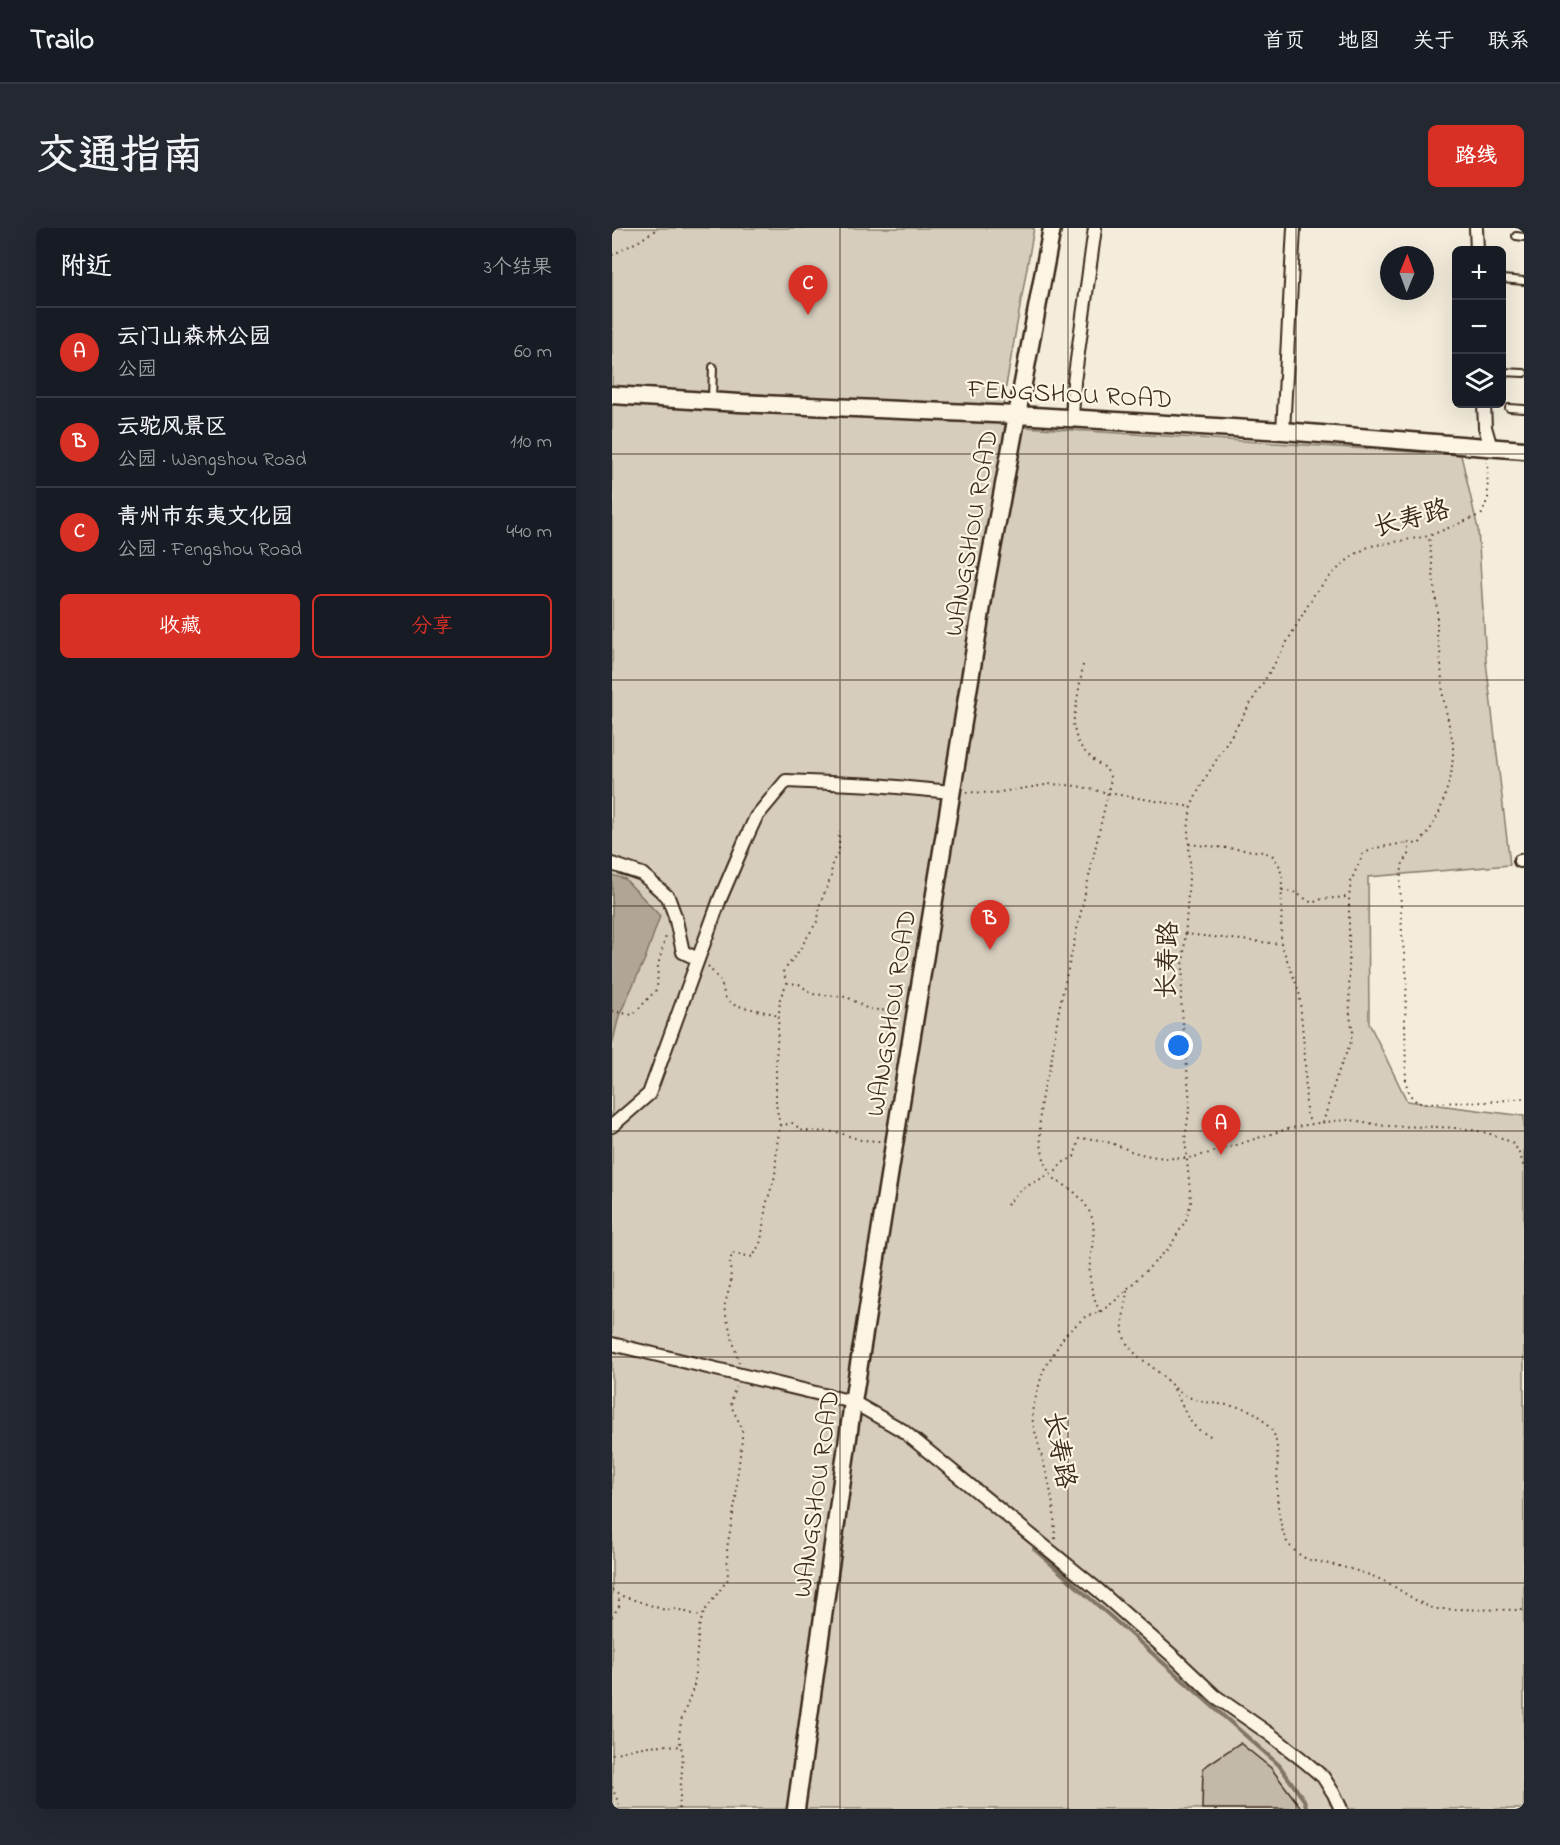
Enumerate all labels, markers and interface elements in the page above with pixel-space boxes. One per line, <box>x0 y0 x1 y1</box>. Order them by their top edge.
text: Trailo <box>30 21 94 62</box>
text: 首页 <box>1263 27 1305 57</box>
text: 地图 <box>1338 27 1380 57</box>
text: 关于 <box>1413 27 1455 57</box>
text: 联系 <box>1488 27 1530 57</box>
button: 路线 <box>1428 125 1524 187</box>
text: 交通指南 <box>36 127 204 188</box>
north arrow <box>1380 246 1434 300</box>
map controls <box>1452 246 1506 408</box>
button: + <box>1452 246 1506 300</box>
text: 附近 <box>60 249 112 287</box>
text: 3个结果 <box>484 254 552 283</box>
pin: C <box>788 266 828 315</box>
button: − <box>1452 300 1506 354</box>
text: 云门山森林公园 <box>117 322 271 354</box>
text: A <box>73 338 86 367</box>
text: 60 m <box>514 338 552 367</box>
button: layers <box>1452 354 1506 408</box>
text: 公园 <box>117 356 157 385</box>
street label: FENGSHOU ROAD <box>965 372 1173 420</box>
text: 云驼风景区 <box>117 412 227 444</box>
street label: WANGSHOU ROAD <box>936 427 1010 640</box>
text: B <box>73 428 86 457</box>
text: 110 m <box>510 428 552 457</box>
text: 公园 · Wangshou Road <box>117 446 306 475</box>
street label: 长寿路 <box>1369 491 1454 548</box>
text: 青州市东夷文化园 <box>117 502 293 534</box>
text: C <box>74 518 85 547</box>
text: 440 m <box>506 518 552 547</box>
text: 公园 · Fengshou Road <box>117 536 302 565</box>
button: 收藏 <box>60 594 300 658</box>
button: 分享 <box>312 594 552 658</box>
pin: B <box>970 900 1010 950</box>
street label: WANGSHOU ROAD <box>858 907 928 1119</box>
street label: 长寿路 <box>1149 920 1189 1000</box>
your location <box>1164 1031 1193 1060</box>
pin: A <box>1202 1106 1240 1155</box>
street label: WANGSHOU ROAD <box>785 1388 851 1600</box>
street label: 长寿路 <box>1033 1409 1084 1492</box>

